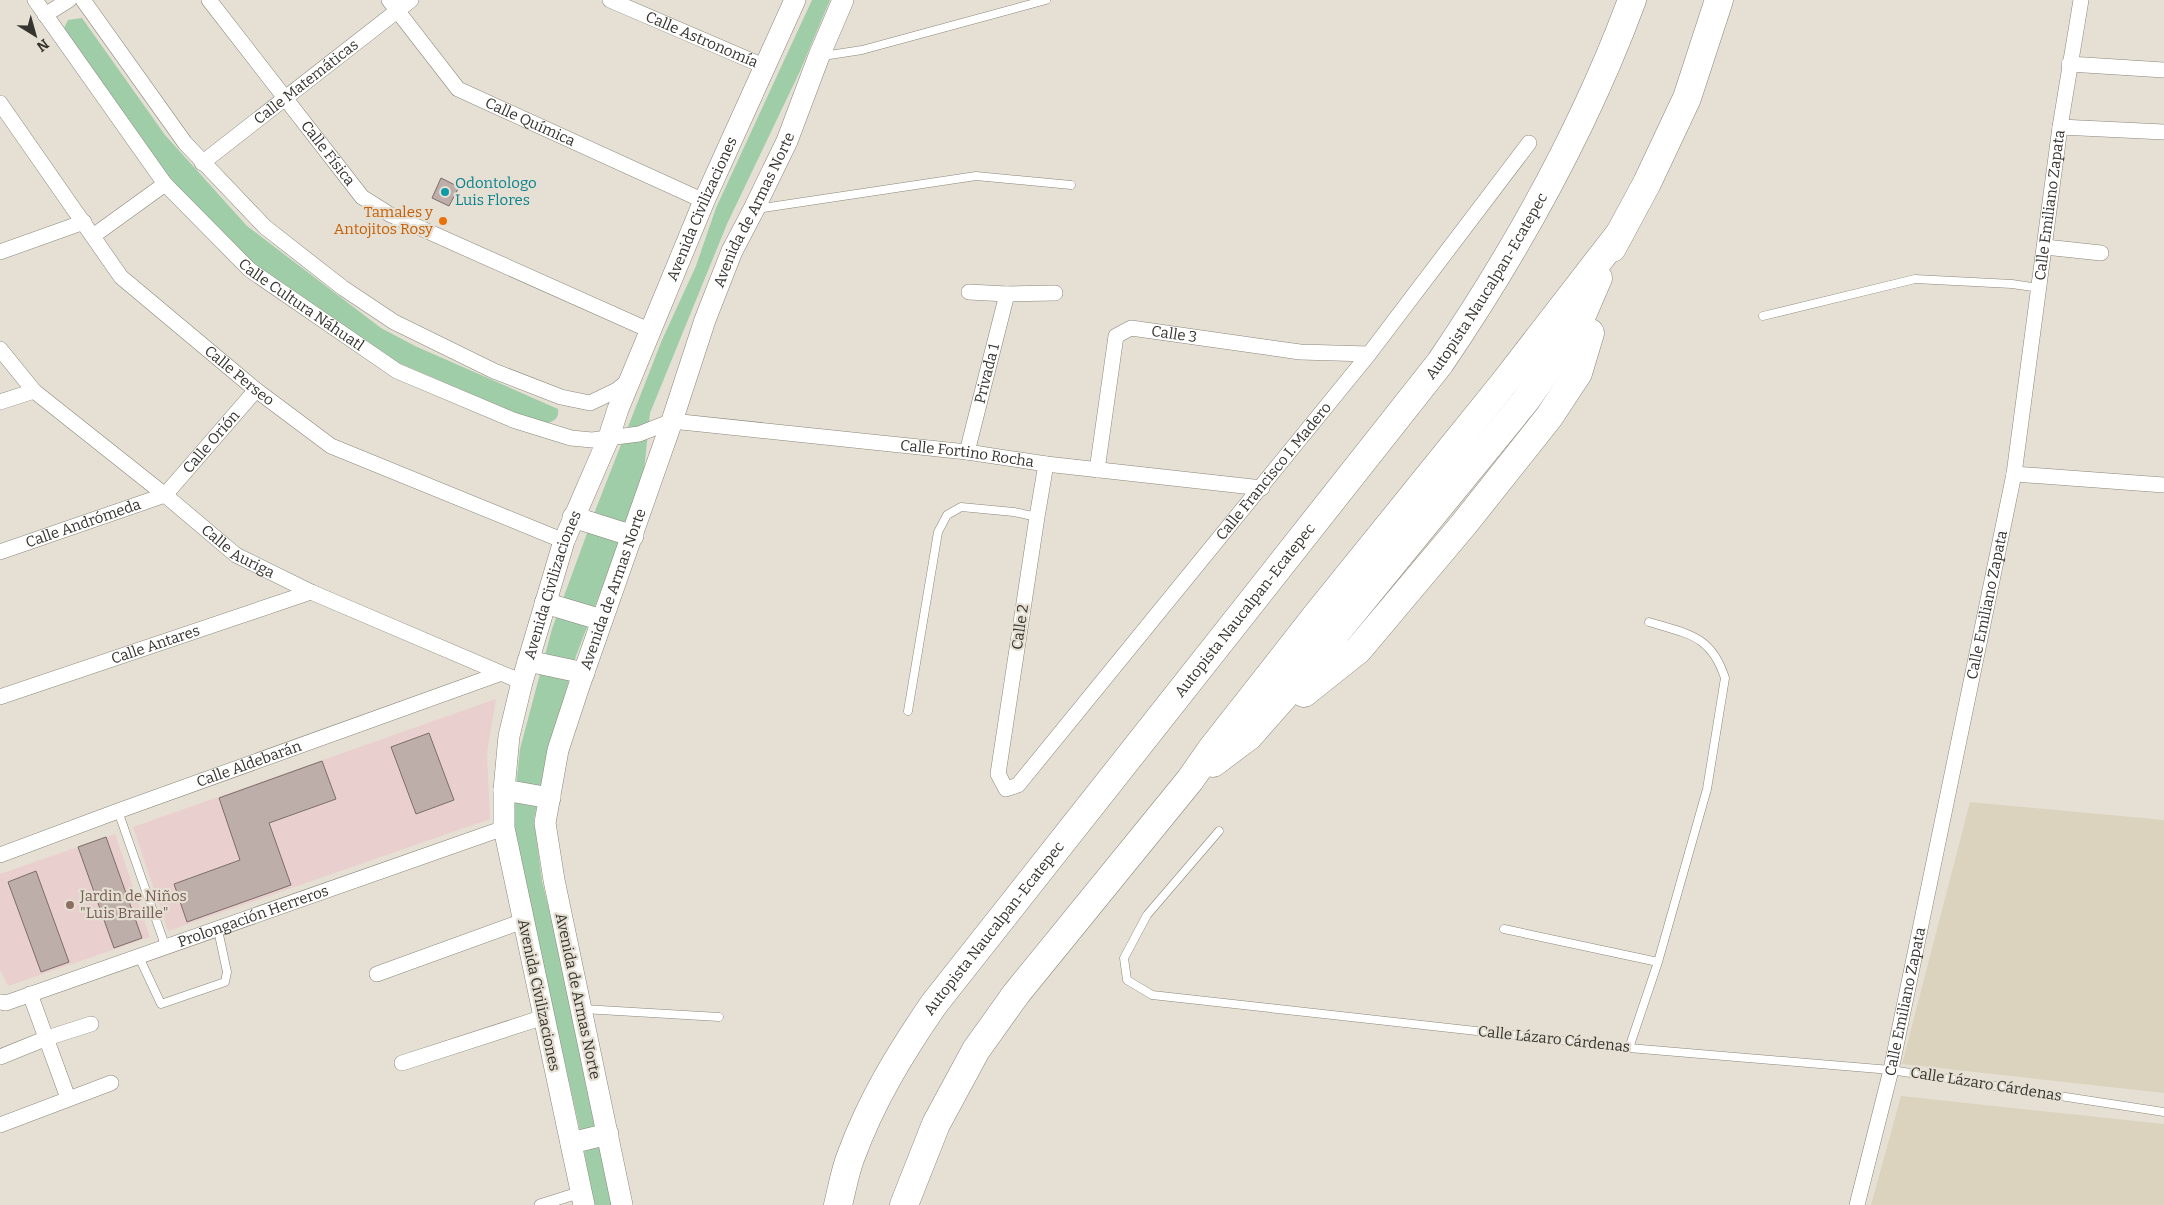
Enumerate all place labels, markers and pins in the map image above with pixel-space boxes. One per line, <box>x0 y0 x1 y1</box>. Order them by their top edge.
place label: Odontologo Luis Flores <box>455 174 537 209</box>
marker: Odontologo Luis Flores <box>439 186 451 198</box>
place label: Tamales y Antojitos Rosy <box>334 203 433 238</box>
marker: Tamales y Antojitos Rosy <box>437 215 449 227</box>
place label: Jardin de Niños "Luis Braille" <box>79 887 187 922</box>
marker: Jardin de Niños "Luis Braille" <box>64 899 76 911</box>

